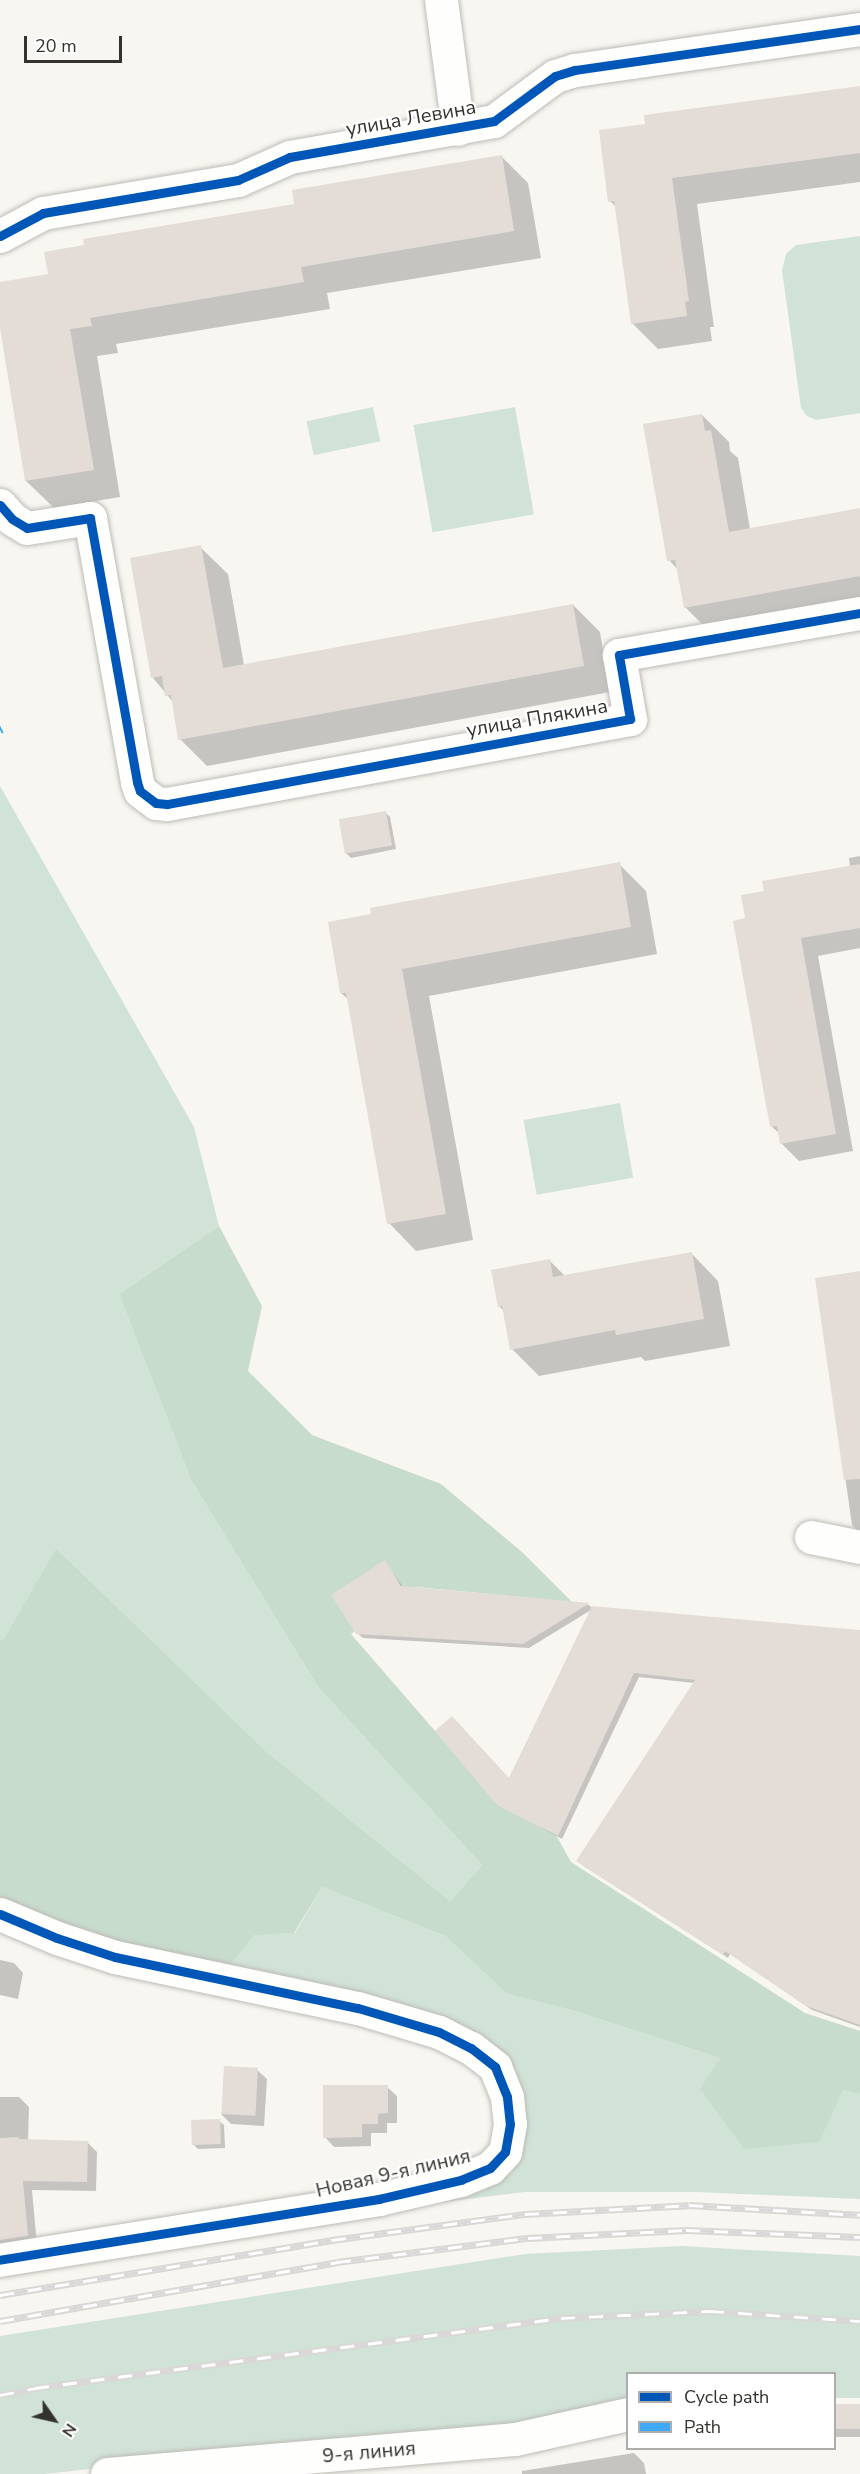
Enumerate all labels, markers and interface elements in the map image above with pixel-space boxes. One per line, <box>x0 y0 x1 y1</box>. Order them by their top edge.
scale bar <box>27 24 124 62</box>
text: 20 m <box>35 34 77 58</box>
street label: улица Левина <box>344 95 478 141</box>
street label: улица Плякина <box>464 694 610 742</box>
street label: Новая 9-я линия <box>313 2144 473 2202</box>
legend <box>626 2372 836 2450</box>
text: Cycle path <box>684 2385 769 2409</box>
north arrow <box>24 2390 84 2450</box>
text: Path <box>684 2415 721 2439</box>
text: N <box>56 2419 81 2441</box>
street label: 9-я линия <box>321 2436 417 2468</box>

